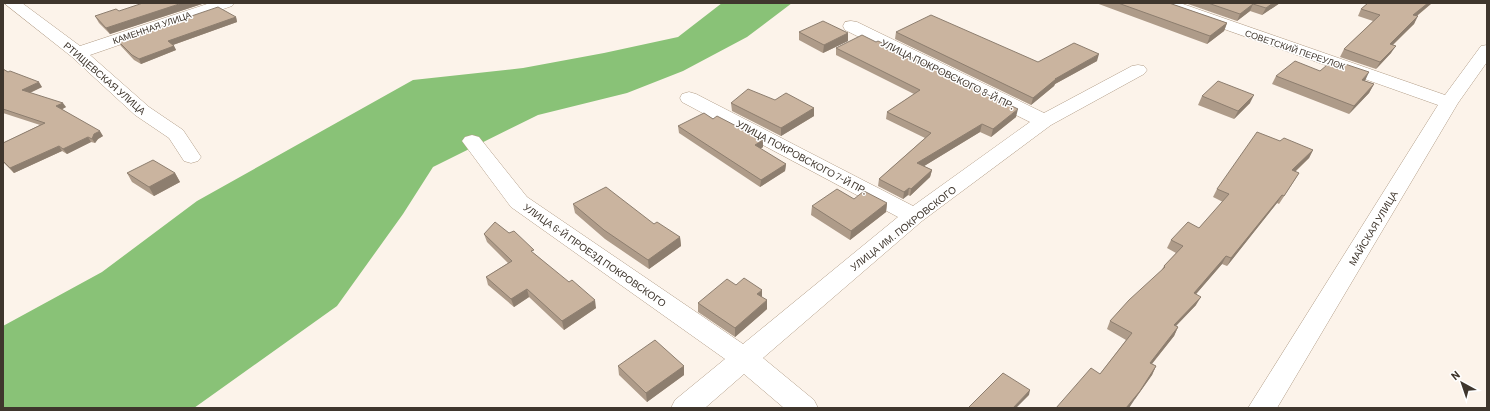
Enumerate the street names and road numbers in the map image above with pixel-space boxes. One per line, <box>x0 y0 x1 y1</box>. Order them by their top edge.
street label: КАМЕННАЯ УЛИЦА <box>111 9 193 46</box>
street label: СОВЕТСКИЙ ПЕРЕУЛОК <box>1244 27 1347 72</box>
street label: УЛИЦА ПОКРОВСКОГО 8-Й ПР. <box>879 36 1017 112</box>
street label: РТИЩЕВСКАЯ УЛИЦА <box>62 39 149 117</box>
street label: УЛИЦА ПОКРОВСКОГО 7-Й ПР. <box>734 117 870 197</box>
street label: УЛИЦА ИМ. ПОКРОВСКОГО <box>848 183 958 273</box>
street label: МАЙСКАЯ УЛИЦА <box>1346 188 1400 268</box>
street label: УЛИЦА 6-Й ПРОЕЗД ПОКРОВСКОГО <box>521 201 669 309</box>

